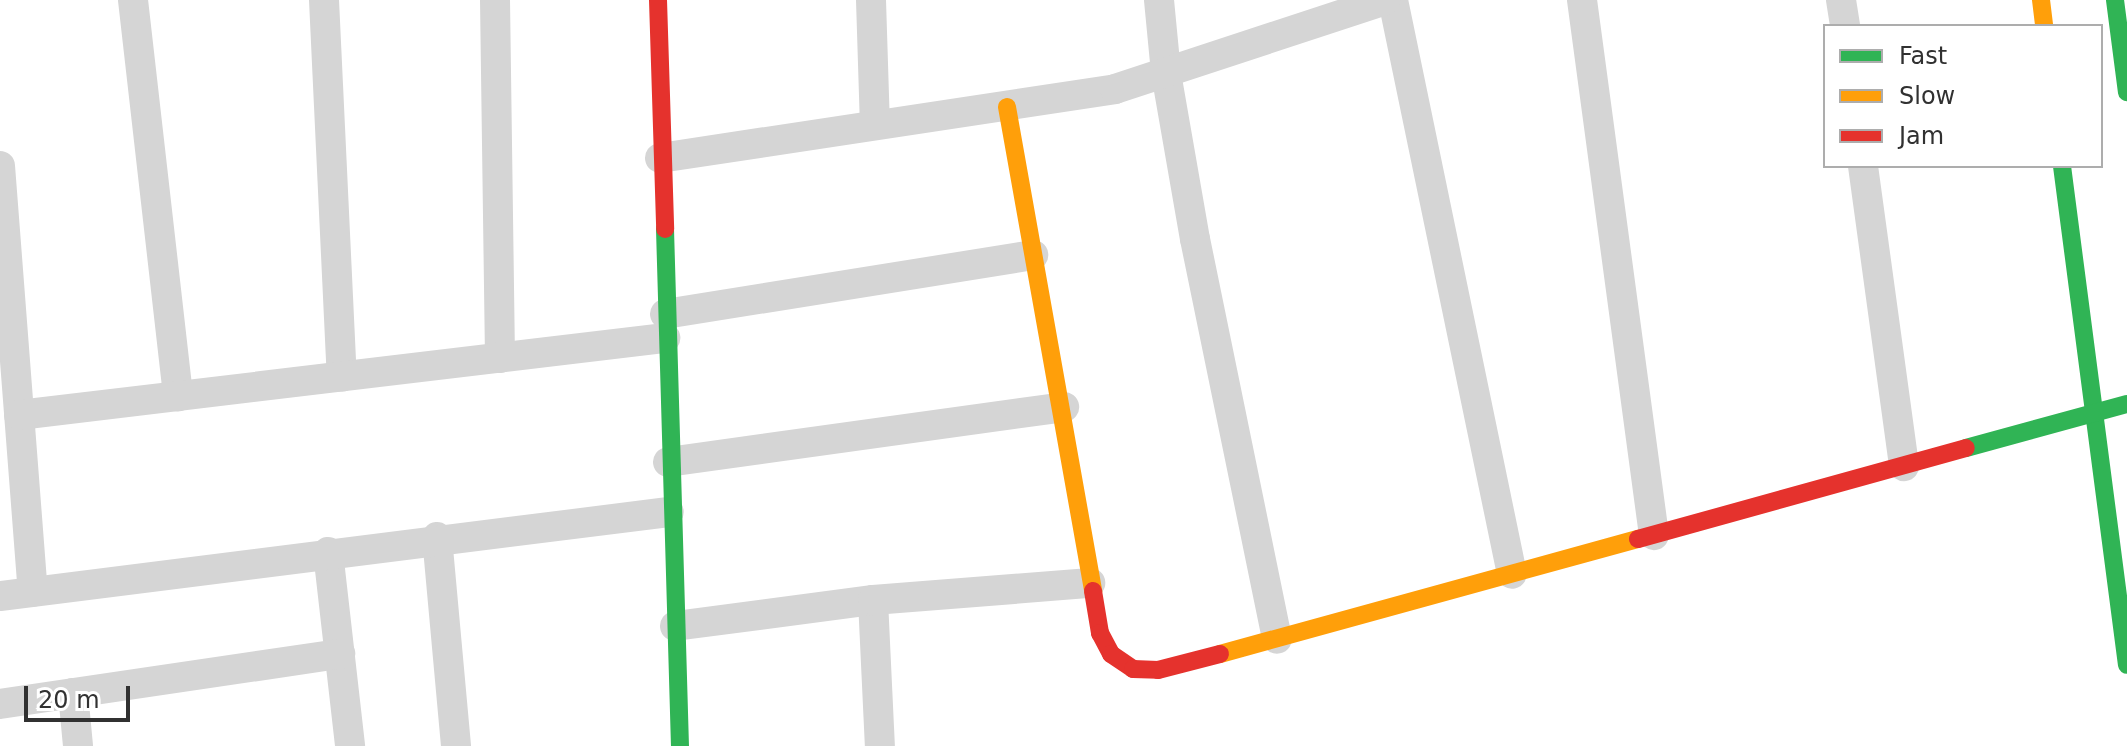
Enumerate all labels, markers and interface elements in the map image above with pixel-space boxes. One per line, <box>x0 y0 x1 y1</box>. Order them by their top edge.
legend <box>1823 24 2103 168</box>
text: Fast <box>1899 42 1947 70</box>
text: Slow <box>1899 82 1955 110</box>
text: Jam <box>1899 122 1944 150</box>
scale bar <box>28 670 134 720</box>
text: 20 m <box>38 686 100 714</box>

